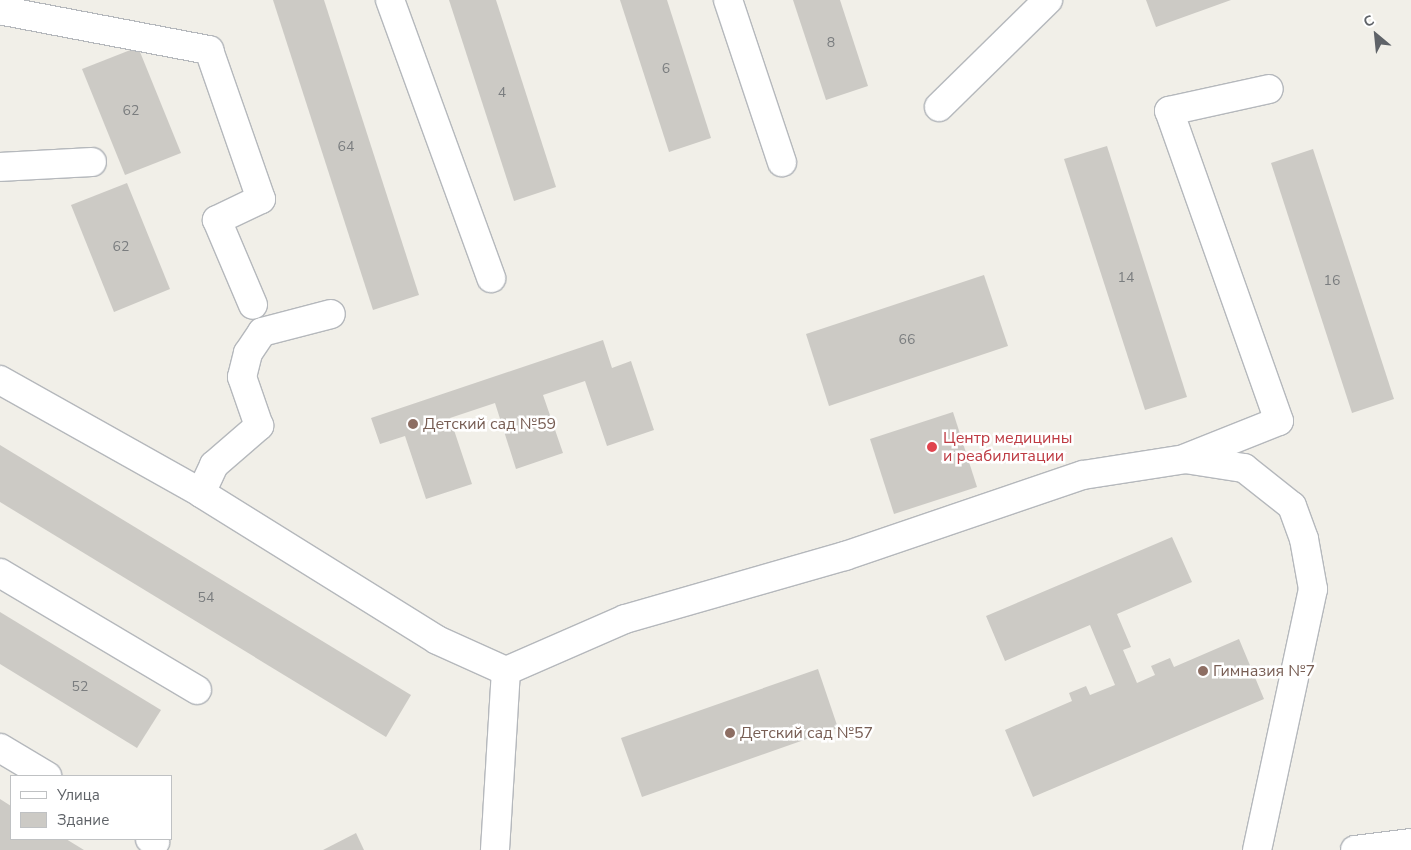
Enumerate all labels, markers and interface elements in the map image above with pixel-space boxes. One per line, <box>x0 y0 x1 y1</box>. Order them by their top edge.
north arrow <box>1351 10 1401 60</box>
text: С <box>1360 11 1377 32</box>
house number: 8 <box>827 35 835 51</box>
house number: 6 <box>662 61 670 77</box>
house number: 4 <box>498 85 506 101</box>
house number: 62 <box>123 103 139 119</box>
house number: 64 <box>338 139 354 155</box>
house number: 62 <box>113 239 129 255</box>
house number: 14 <box>1118 270 1134 286</box>
house number: 16 <box>1324 273 1340 289</box>
house number: 66 <box>899 332 915 348</box>
place label: Детский сад №59 <box>423 414 556 434</box>
marker: Детский сад №59 <box>407 418 419 430</box>
place label: Центр медицины и реабилитации <box>943 428 1072 466</box>
marker: Центр медицины и реабилитации <box>925 440 939 454</box>
house number: 54 <box>198 590 214 606</box>
place label: Гимназия №7 <box>1213 661 1315 681</box>
marker: Гимназия №7 <box>1197 665 1209 677</box>
house number: 52 <box>72 679 88 695</box>
place label: Детский сад №57 <box>740 723 873 743</box>
marker: Детский сад №57 <box>724 727 736 739</box>
legend <box>10 775 172 840</box>
text: Улица <box>57 785 100 805</box>
text: Здание <box>57 810 109 830</box>

